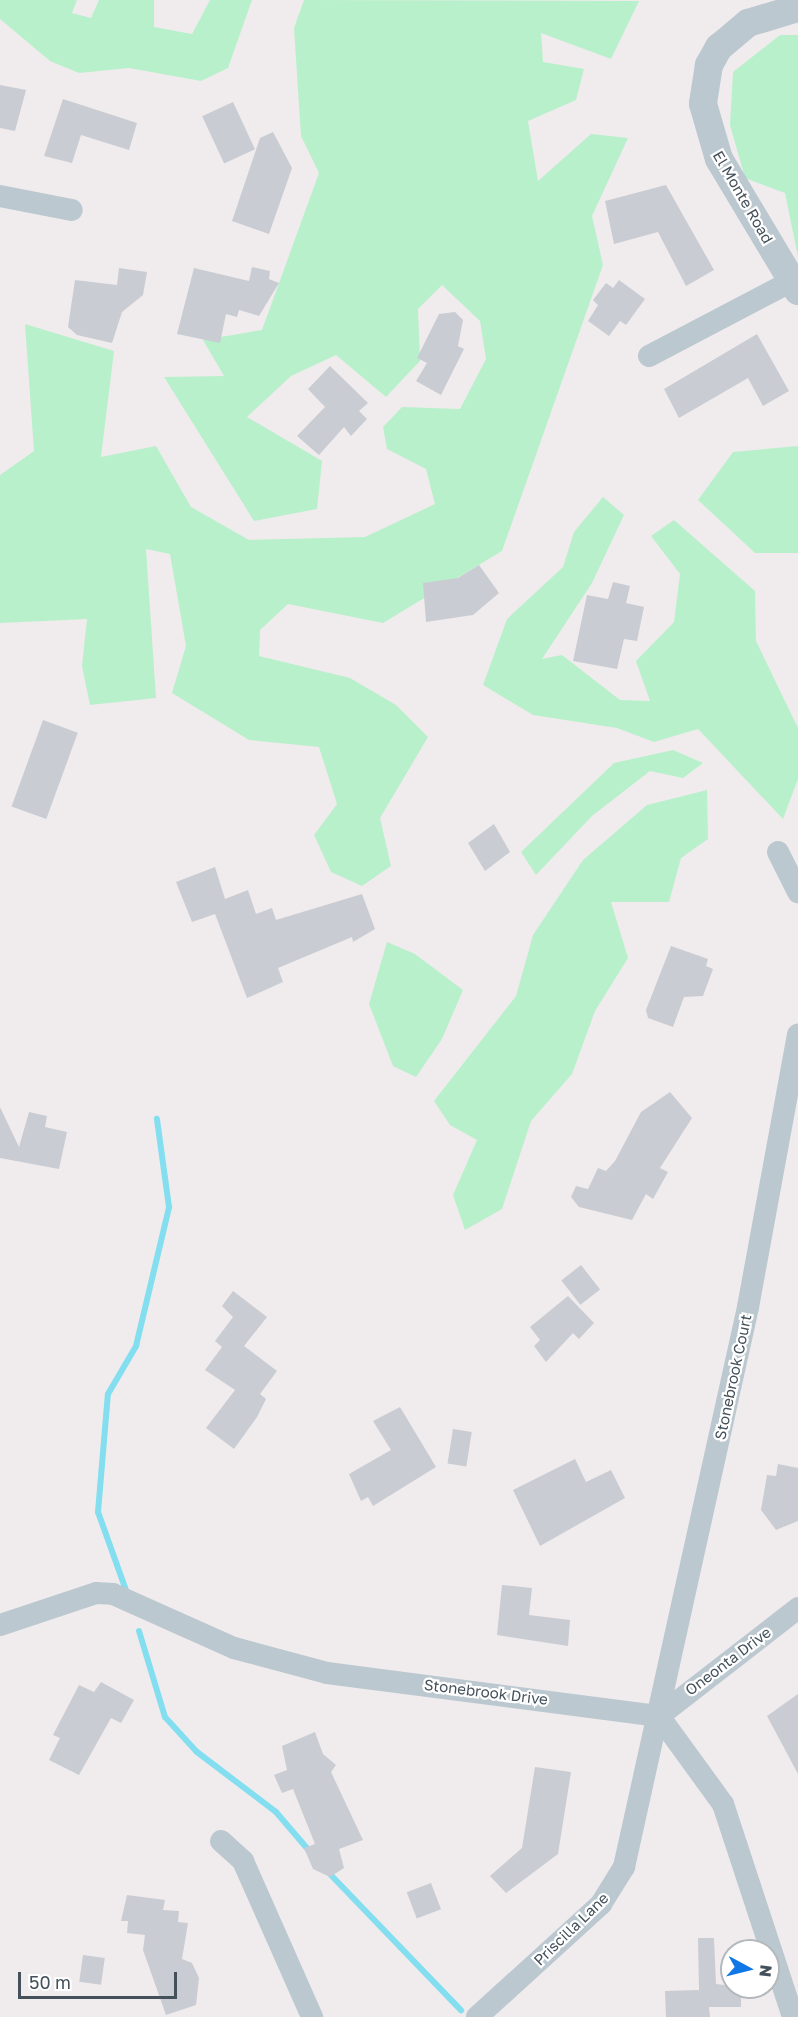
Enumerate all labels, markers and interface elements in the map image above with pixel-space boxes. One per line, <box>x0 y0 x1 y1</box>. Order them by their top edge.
street label: El Monte Road <box>709 148 777 246</box>
street label: Stonebrook Court <box>711 1313 755 1441</box>
street label: Oneonta Drive <box>682 1623 774 1699</box>
street label: Stonebrook Drive <box>423 1675 549 1709</box>
street label: Priscilla Lane <box>530 1889 612 1969</box>
north arrow <box>720 1939 780 1999</box>
scale bar <box>21 1960 180 1998</box>
text: N <box>755 1964 777 1978</box>
text: 50 m <box>29 1971 71 1993</box>

